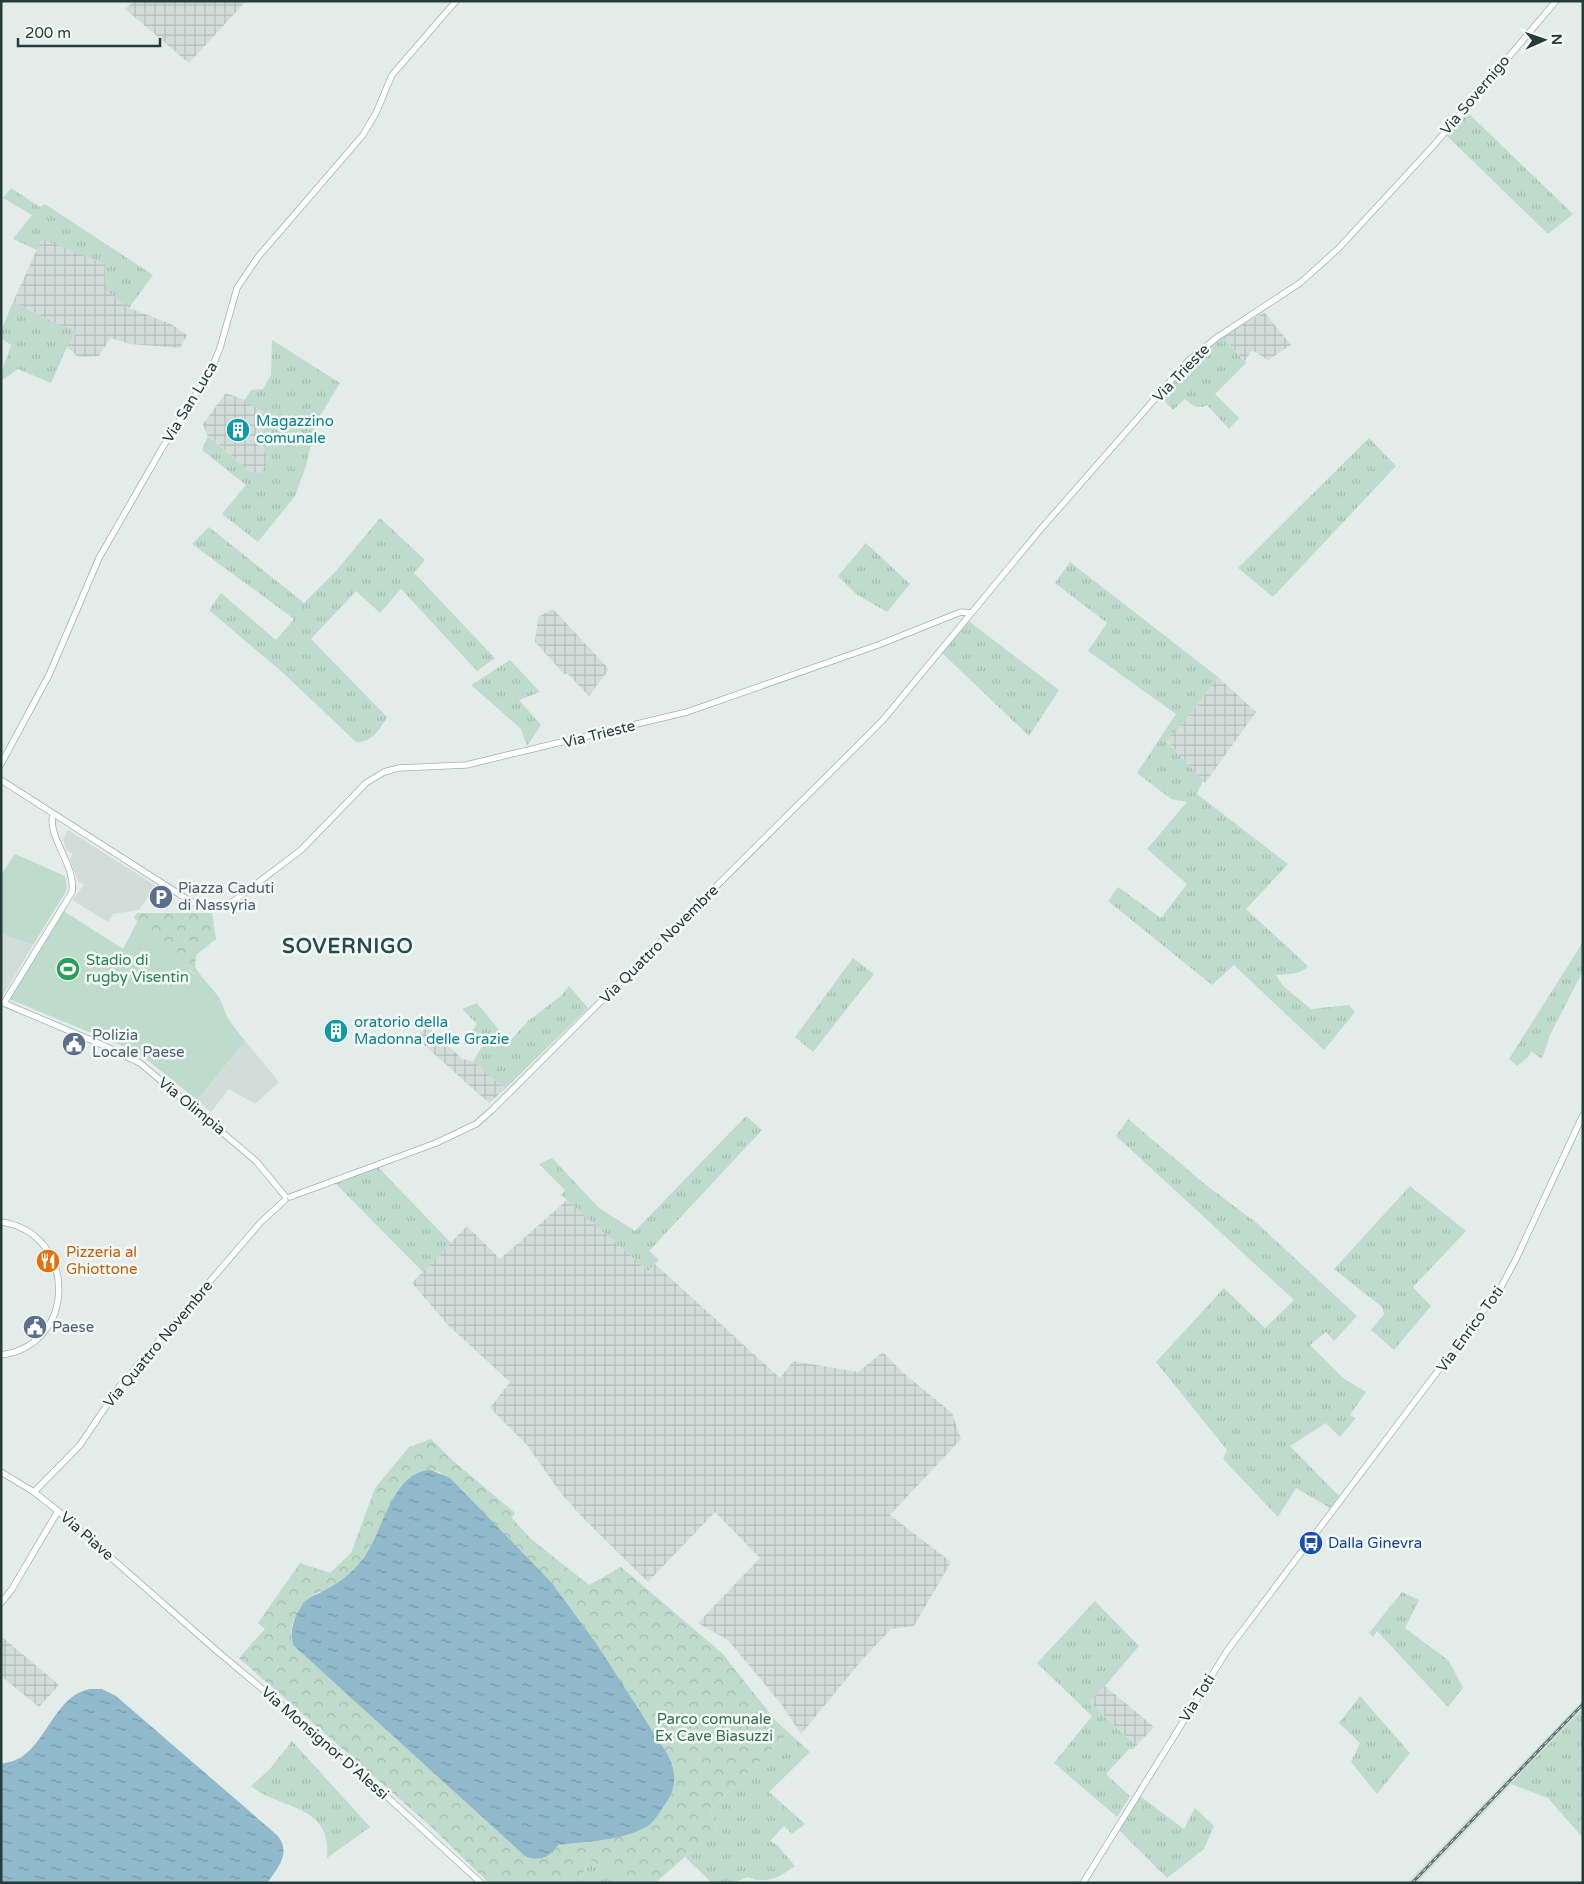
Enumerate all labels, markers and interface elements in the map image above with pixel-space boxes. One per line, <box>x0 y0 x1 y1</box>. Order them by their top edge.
scale bar <box>18 15 160 47</box>
north arrow <box>1519 15 1569 65</box>
text: 200 m <box>25 24 71 42</box>
text: N <box>1548 34 1565 45</box>
street label: Via Sovernigo <box>1437 52 1513 138</box>
street label: Via Trieste <box>1149 340 1213 406</box>
street label: Via San Luca <box>159 358 221 446</box>
place label: Magazzino comunale <box>256 412 334 447</box>
building icon: Magazzino comunale <box>225 417 251 443</box>
street label: Via Trieste <box>561 716 637 752</box>
place label: Piazza Caduti di Nassyria <box>178 879 274 914</box>
street label: Via Quattro Novembre <box>596 881 722 1007</box>
parking icon: Piazza Caduti di Nassyria <box>148 884 174 910</box>
district label: SOVERNIGO <box>282 935 414 959</box>
place label: Stadio di rugby Visentin <box>86 951 189 986</box>
sports icon: Stadio di rugby Visentin <box>55 956 81 982</box>
place label: oratorio della Madonna delle Grazie <box>354 1013 509 1048</box>
building icon: oratorio della Madonna delle Grazie <box>323 1018 349 1044</box>
place label: Polizia Locale Paese <box>92 1026 185 1061</box>
public building icon: Polizia Locale Paese <box>61 1031 87 1057</box>
street label: Via Olimpia <box>155 1073 229 1139</box>
place label: Pizzeria al Ghiottone <box>66 1243 137 1278</box>
restaurant icon: Pizzeria al Ghiottone <box>35 1248 61 1274</box>
street label: Via Quattro Novembre <box>100 1277 216 1411</box>
street label: Via Enrico Toti <box>1433 1282 1507 1376</box>
public building icon: Paese <box>22 1314 48 1340</box>
place label: Paese <box>52 1318 94 1336</box>
street label: Via Piave <box>57 1508 117 1564</box>
bus stop icon: Dalla Ginevra <box>1298 1530 1324 1556</box>
place label: Dalla Ginevra <box>1328 1534 1422 1552</box>
street label: Via Toti <box>1175 1671 1219 1725</box>
street label: Via Monsignor D'Alessi <box>258 1683 392 1803</box>
park label: Parco comunale Ex Cave Biasuzzi <box>655 1710 773 1745</box>

